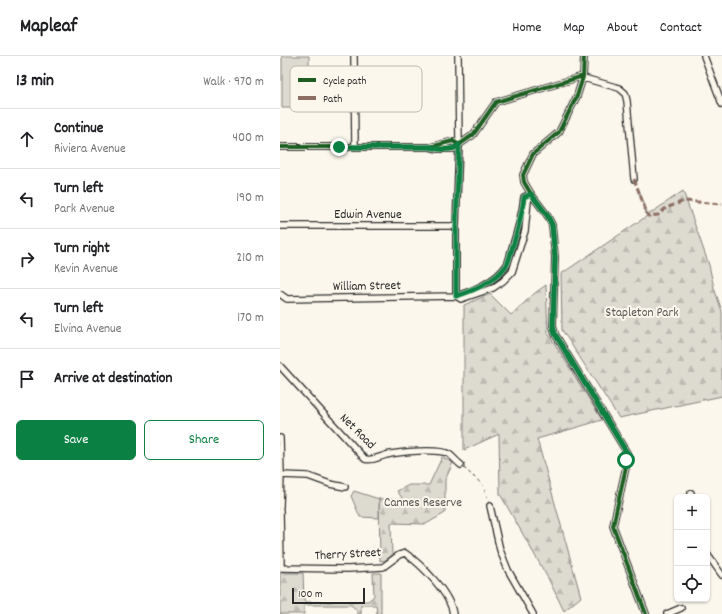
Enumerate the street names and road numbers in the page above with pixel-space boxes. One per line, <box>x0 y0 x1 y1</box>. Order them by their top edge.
street label: Edwin Avenue <box>334 206 402 225</box>
street label: William Street <box>333 277 401 297</box>
street label: Net Road <box>335 410 379 454</box>
street label: Therry Street <box>314 544 382 566</box>

